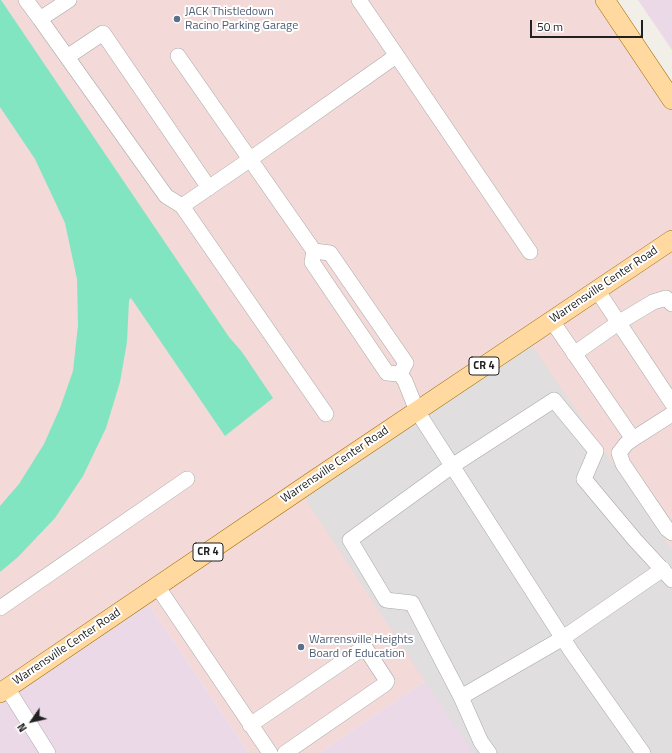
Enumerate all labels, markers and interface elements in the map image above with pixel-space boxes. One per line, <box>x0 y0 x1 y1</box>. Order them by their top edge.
place label: JACK Thistledown Racino Parking Garage <box>185 5 298 33</box>
scale bar <box>532 12 645 38</box>
marker: JACK Thistledown Racino Parking Garage <box>172 14 182 24</box>
text: 50 m <box>537 17 563 36</box>
street label: Warrensville Center Road <box>547 243 661 327</box>
road number: CR 4 <box>469 357 499 375</box>
street label: Warrensville Center Road <box>278 423 392 507</box>
road number: CR 4 <box>193 543 223 561</box>
street label: Warrensville Center Road <box>10 605 124 689</box>
place label: Warrensville Heights Board of Education <box>309 633 413 661</box>
marker: Warrensville Heights Board of Education <box>296 642 306 652</box>
north arrow <box>12 701 52 741</box>
text: N <box>13 720 31 735</box>

